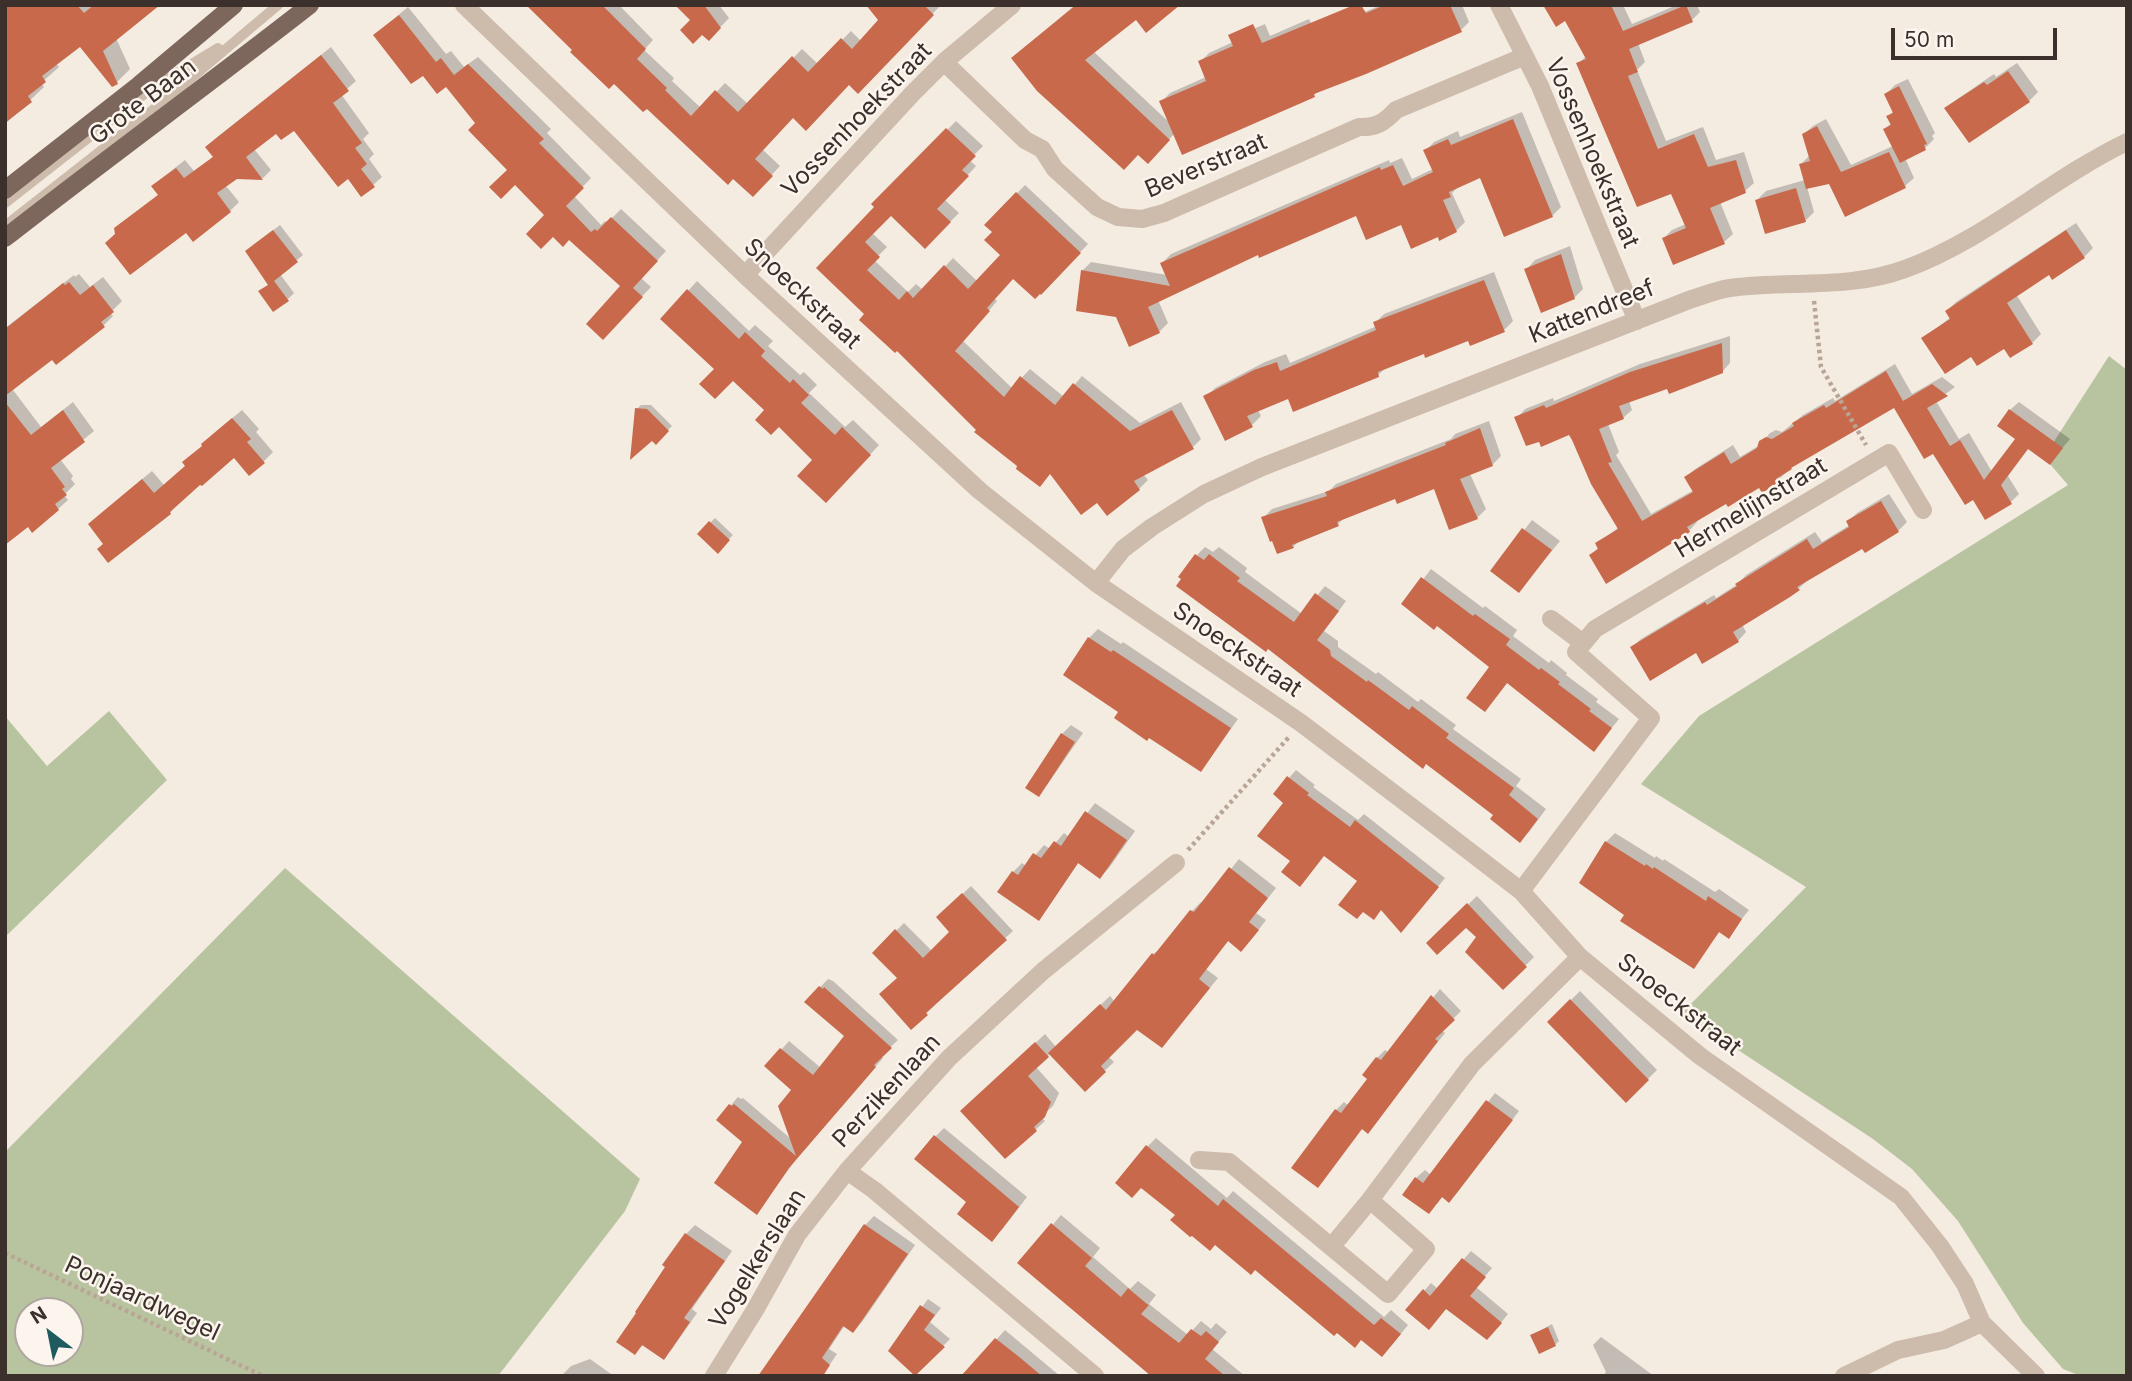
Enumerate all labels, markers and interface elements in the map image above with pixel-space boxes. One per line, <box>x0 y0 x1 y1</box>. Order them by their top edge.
scale bar <box>1894 14 2060 58</box>
text: 50 m <box>1904 27 1954 52</box>
street label: Vossenhoekstraat <box>776 37 938 203</box>
street label: Grote Baan <box>84 53 202 151</box>
street label: Vossenhoekstraat <box>1539 54 1645 252</box>
street label: Beverstraat <box>1141 127 1271 205</box>
street label: Snoeckstraat <box>738 233 866 355</box>
street label: Kattendreef <box>1525 274 1659 350</box>
street label: Hermelijnstraat <box>1670 451 1832 565</box>
street label: Snoeckstraat <box>1167 596 1307 704</box>
street label: Snoeckstraat <box>1611 948 1747 1062</box>
street label: Perzikenlaan <box>827 1028 947 1154</box>
street label: Vogelkerslaan <box>704 1184 812 1334</box>
street label: Ponjaardwegel <box>60 1251 224 1347</box>
north arrow <box>14 1297 84 1367</box>
text: N <box>26 1302 51 1329</box>

